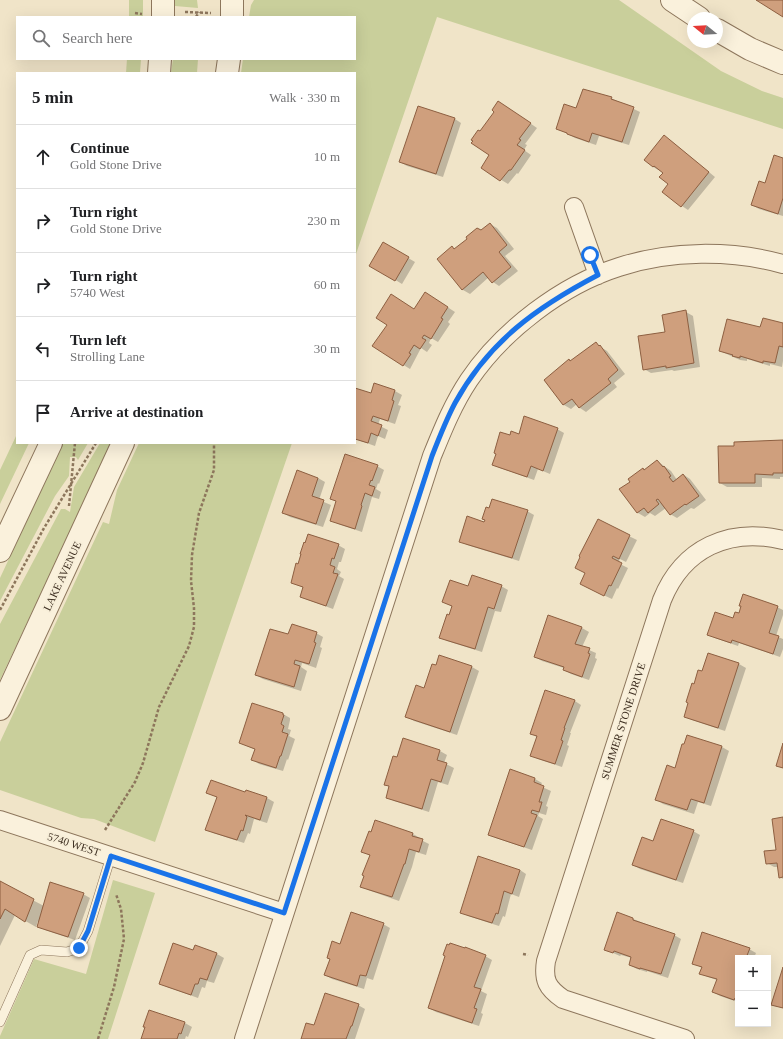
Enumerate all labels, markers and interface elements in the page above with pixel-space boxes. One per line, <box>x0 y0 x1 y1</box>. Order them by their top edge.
north arrow <box>687 12 723 48</box>
search box <box>16 16 356 60</box>
icon: search <box>30 27 52 49</box>
text: Search here <box>62 30 132 46</box>
text: 5 min <box>32 88 73 107</box>
text: Walk · 330 m <box>269 90 340 105</box>
text: Continue <box>70 140 129 156</box>
icon: ahead <box>32 146 54 168</box>
text: 10 m <box>314 149 340 164</box>
text: Gold Stone Drive <box>70 157 162 172</box>
text: Turn right <box>70 204 137 220</box>
icon: right <box>32 210 54 232</box>
text: 230 m <box>307 213 340 228</box>
text: Gold Stone Drive <box>70 221 162 236</box>
route start <box>581 246 599 264</box>
text: Turn right <box>70 268 137 284</box>
icon: right <box>32 274 54 296</box>
text: 60 m <box>314 277 340 292</box>
text: 5740 West <box>70 285 125 300</box>
text: Turn left <box>70 332 127 348</box>
icon: left <box>32 338 54 360</box>
text: 30 m <box>314 341 340 356</box>
text: Strolling Lane <box>70 349 145 364</box>
icon: arrive <box>32 402 54 424</box>
text: Arrive at destination <box>70 404 203 420</box>
street label: LAKE AVENUE <box>41 539 83 613</box>
street label: SUMMER STONE DRIVE <box>598 661 648 781</box>
street label: 5740 WEST <box>46 830 102 858</box>
route end <box>70 939 88 957</box>
map controls <box>735 955 771 1027</box>
button: + <box>735 955 771 991</box>
button: − <box>735 991 771 1027</box>

